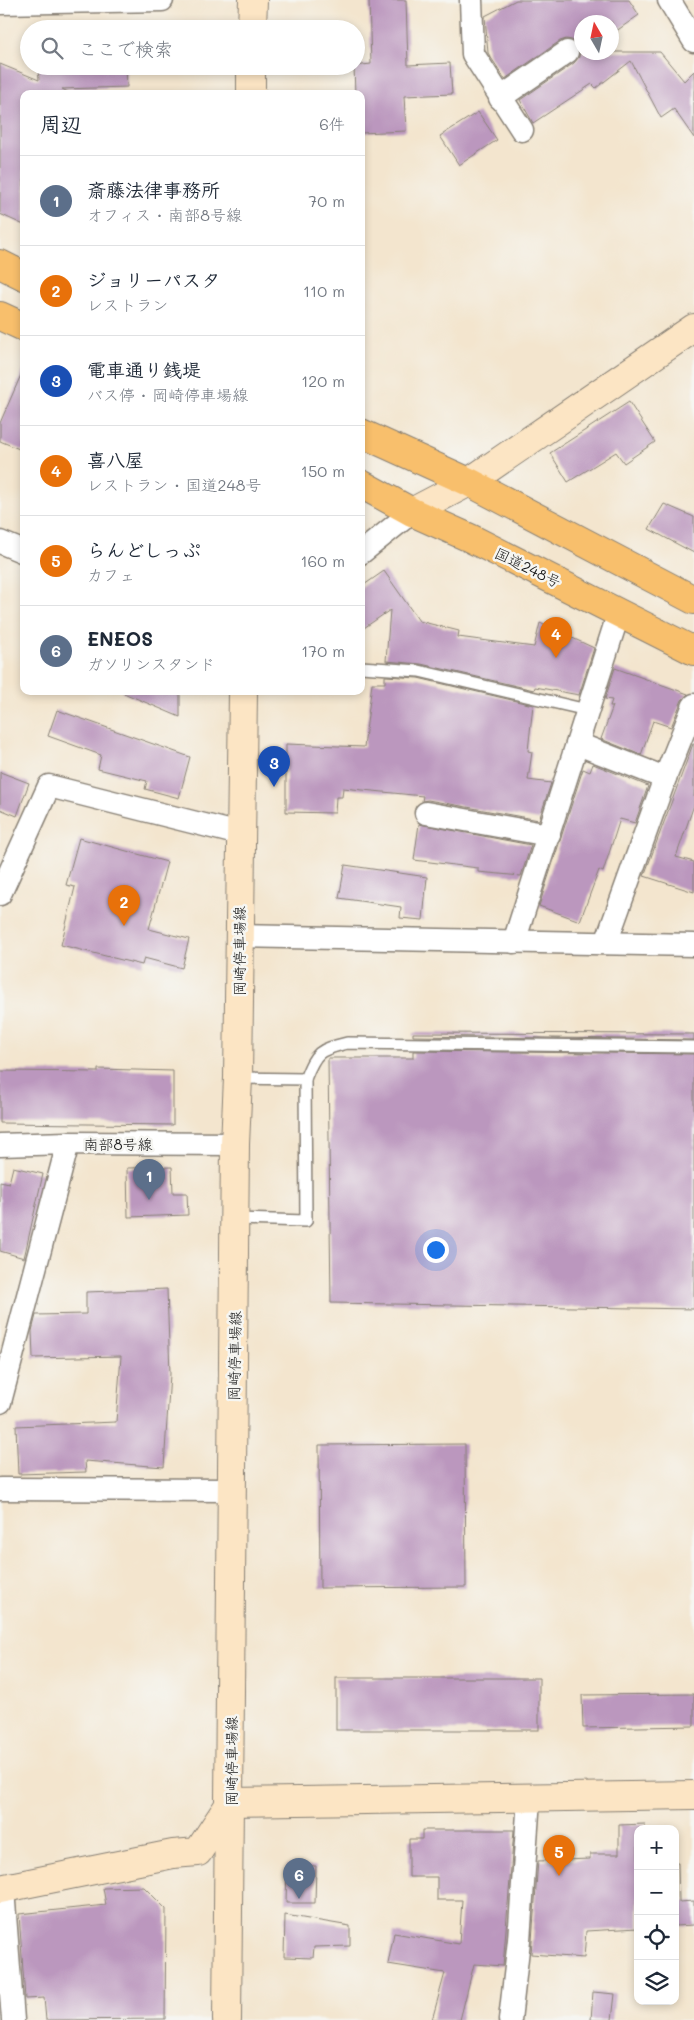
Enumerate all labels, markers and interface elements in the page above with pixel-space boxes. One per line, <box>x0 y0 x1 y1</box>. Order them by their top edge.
north arrow <box>574 15 619 60</box>
search box <box>20 20 365 75</box>
icon: search <box>38 34 66 62</box>
text: ここで検索 <box>78 36 173 61</box>
text: 周辺 <box>40 110 82 137</box>
text: 6件 <box>319 113 345 134</box>
text: 斎藤法律事務所 <box>87 177 220 202</box>
text: 1 <box>52 190 60 211</box>
text: 70 m <box>308 190 345 211</box>
text: オフィス · 南部8号線 <box>87 204 242 225</box>
text: ジョリーパスタ <box>87 267 220 292</box>
text: 2 <box>52 280 60 301</box>
text: 110 m <box>303 280 345 301</box>
text: レストラン <box>87 294 168 315</box>
text: 電車通り銭堤 <box>87 357 201 382</box>
text: 3 <box>51 370 61 391</box>
text: 120 m <box>301 370 345 391</box>
text: バス停 · 岡崎停車場線 <box>87 384 248 405</box>
text: 喜八屋 <box>87 447 144 472</box>
text: 4 <box>51 460 61 481</box>
text: 150 m <box>301 460 345 481</box>
text: レストラン · 国道248号 <box>87 474 261 495</box>
text: らんどしっぷ <box>87 537 201 562</box>
street label: 国道248号 <box>492 542 564 592</box>
text: 5 <box>51 550 61 571</box>
text: 160 m <box>300 550 345 571</box>
text: カフェ <box>87 564 135 585</box>
pin: 4 <box>540 617 572 658</box>
text: ENEOS <box>87 626 153 651</box>
text: 6 <box>51 640 61 661</box>
text: 170 m <box>301 640 345 661</box>
text: ガソリンスタンド <box>87 653 215 674</box>
pin: 3 <box>258 746 290 787</box>
pin: 2 <box>108 885 140 926</box>
street label: 岡崎停車場線 <box>229 906 249 996</box>
street label: 南部8号線 <box>83 1134 153 1154</box>
pin: 1 <box>133 1159 165 1200</box>
your location <box>423 1237 449 1263</box>
street label: 岡崎停車場線 <box>223 1311 245 1401</box>
street label: 岡崎停車場線 <box>221 1716 241 1806</box>
map controls <box>634 1825 679 2005</box>
button: + <box>634 1825 679 1870</box>
pin: 5 <box>543 1835 575 1876</box>
pin: 6 <box>283 1858 315 1899</box>
button: − <box>634 1870 679 1915</box>
button: locate <box>634 1915 679 1960</box>
button: layers <box>634 1960 679 2005</box>

